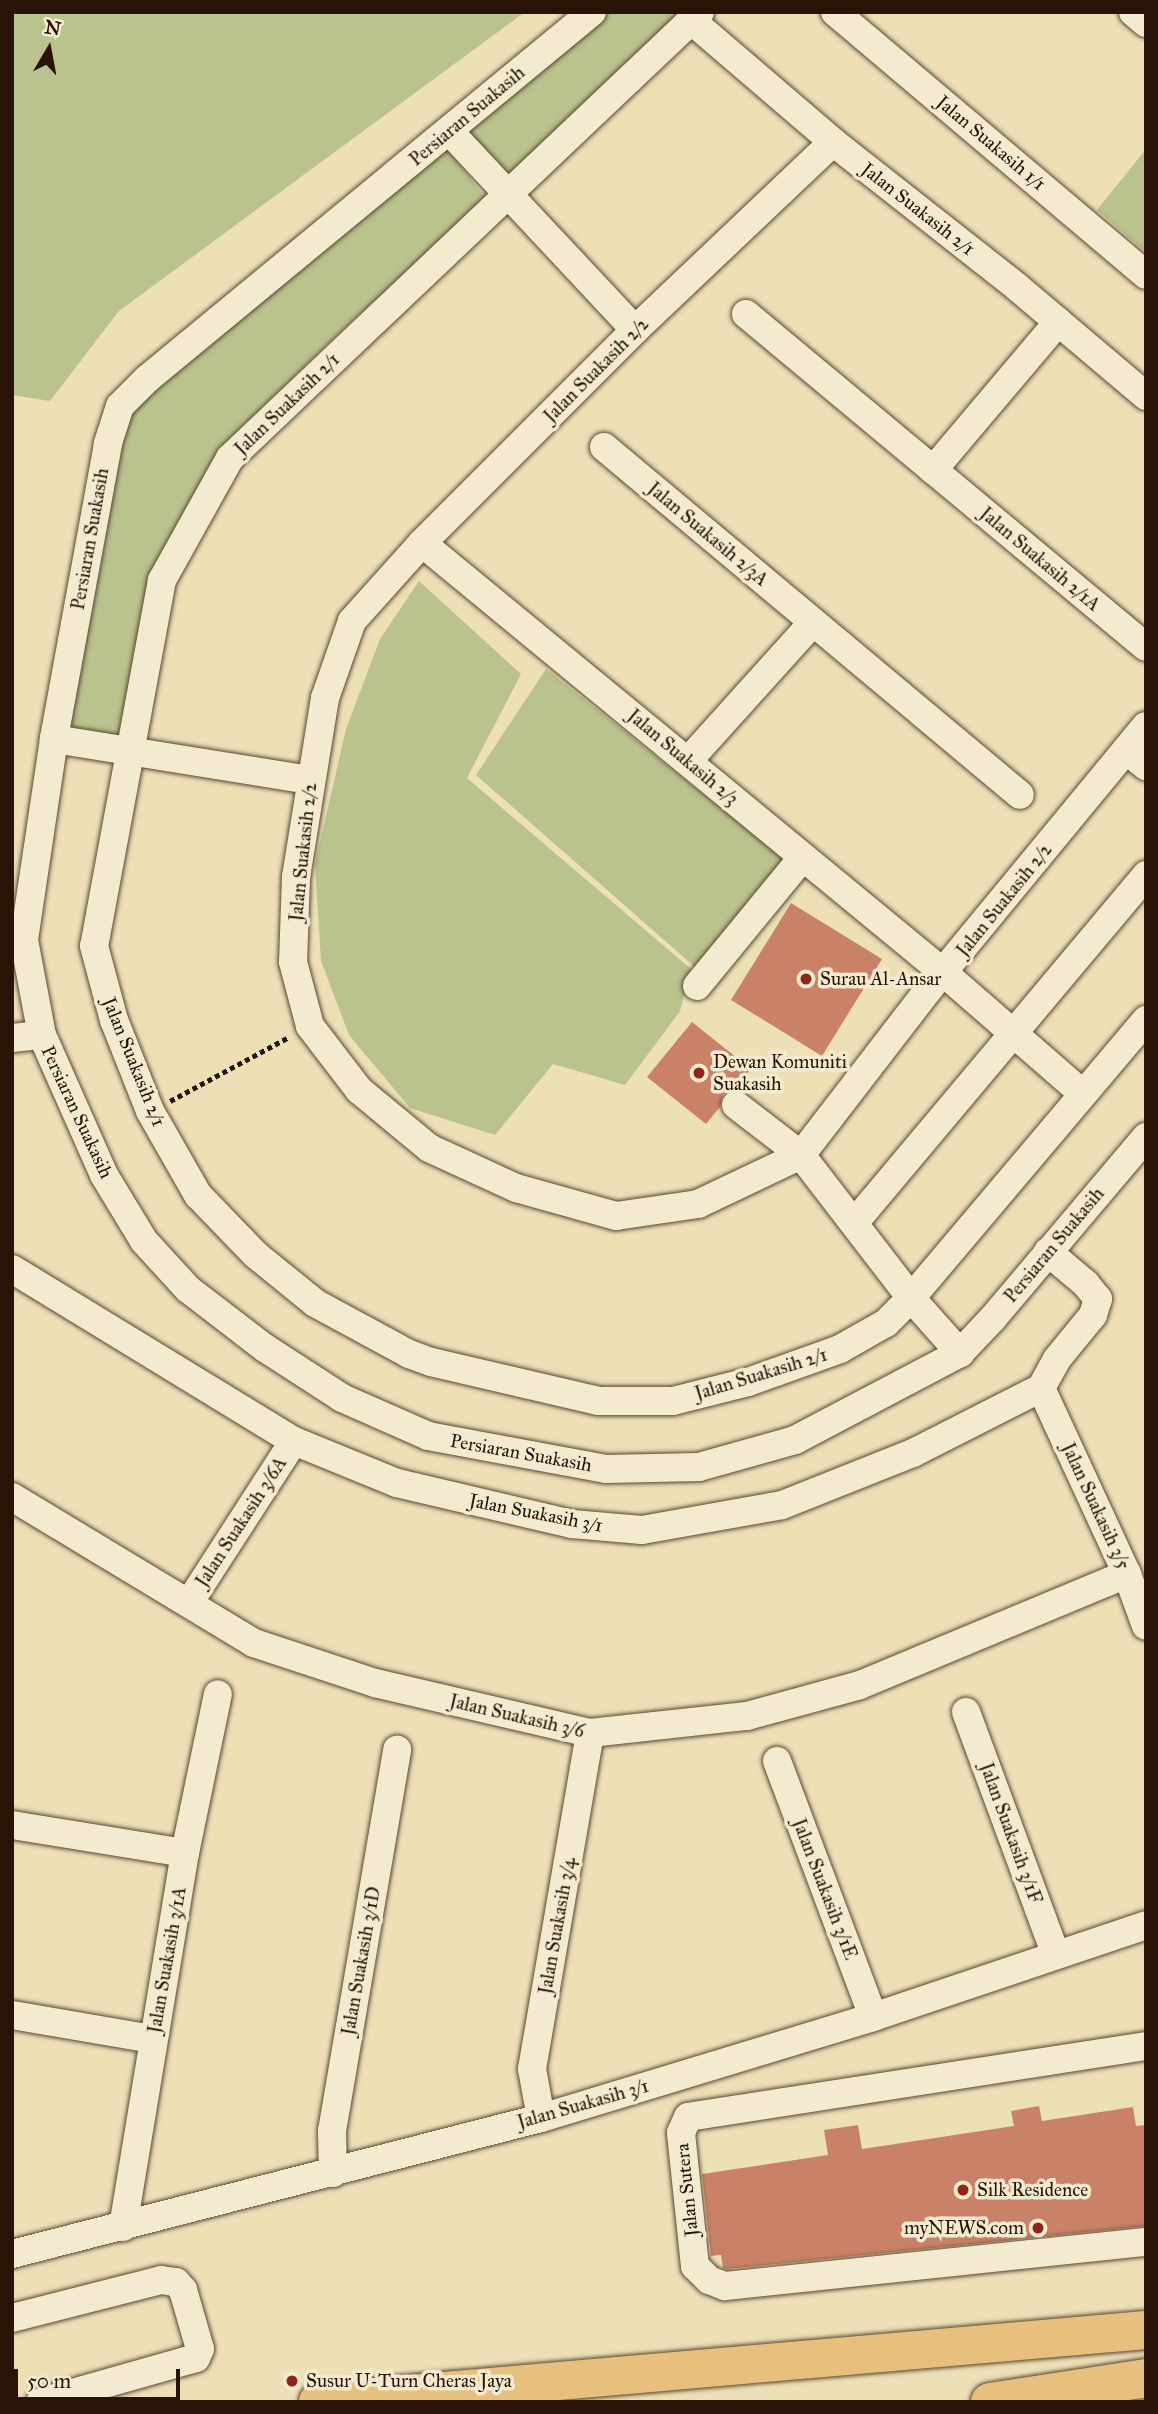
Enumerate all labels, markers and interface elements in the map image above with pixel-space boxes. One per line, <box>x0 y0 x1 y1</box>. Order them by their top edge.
north arrow <box>14 14 84 84</box>
text: N <box>43 15 63 41</box>
street label: Persiaran Suakasih <box>405 61 529 171</box>
street label: Jalan Suakasih 1/1 <box>932 91 1050 195</box>
street label: Jalan Suakasih 2/1 <box>857 158 979 260</box>
street label: Jalan Suakasih 2/2 <box>539 313 653 427</box>
street label: Jalan Suakasih 2/1 <box>230 348 344 460</box>
street label: Persiaran Suakasih <box>66 466 114 612</box>
street label: Jalan Suakasih 2/3A <box>643 477 773 591</box>
street label: Jalan Suakasih 2/1A <box>975 502 1105 616</box>
street label: Jalan Suakasih 2/3 <box>623 704 743 810</box>
street label: Jalan Suakasih 2/2 <box>284 782 322 922</box>
street label: Jalan Suakasih 2/2 <box>951 839 1057 961</box>
place label: Surau Al-Ansar <box>820 968 941 990</box>
marker: Surau Al-Ansar <box>798 971 814 987</box>
street label: Jalan Suakasih 2/1 <box>98 994 170 1130</box>
street label: Persiaran Suakasih <box>36 1042 118 1182</box>
place label: Dewan Komuniti Suakasih <box>713 1051 847 1095</box>
marker: Dewan Komuniti Suakasih <box>691 1065 707 1081</box>
street label: Persiaran Suakasih <box>999 1183 1109 1307</box>
street label: Jalan Suakasih 2/1 <box>692 1343 830 1405</box>
street label: Persiaran Suakasih <box>448 1429 594 1477</box>
street label: Jalan Suakasih 3/5 <box>1057 1439 1135 1573</box>
street label: Jalan Suakasih 3/6A <box>190 1453 292 1591</box>
street label: Jalan Suakasih 3/1 <box>467 1489 605 1537</box>
street label: Jalan Suakasih 3/6 <box>447 1689 587 1743</box>
street label: Jalan Suakasih 3/1F <box>975 1759 1047 1907</box>
street label: Jalan Suakasih 3/1E <box>788 1815 862 1963</box>
street label: Jalan Suakasih 3/4 <box>534 1856 580 1996</box>
street label: Jalan Suakasih 3/1A <box>143 1885 191 2035</box>
street label: Jalan Suakasih 3/1D <box>337 1885 385 2037</box>
street label: Jalan Suakasih 3/1 <box>515 2074 651 2134</box>
street label: Jalan Sutera <box>671 2142 703 2238</box>
place label: Silk Residence <box>977 2179 1088 2201</box>
marker: Silk Residence <box>955 2182 971 2198</box>
place label: myNEWS.com <box>904 2217 1024 2239</box>
marker: myNEWS.com <box>1030 2220 1046 2236</box>
scale bar <box>18 2354 184 2398</box>
text: 50 m <box>27 2368 71 2394</box>
place label: Susur U-Turn Cheras Jaya <box>306 2370 512 2392</box>
marker: Susur U-Turn Cheras Jaya <box>284 2373 300 2389</box>

